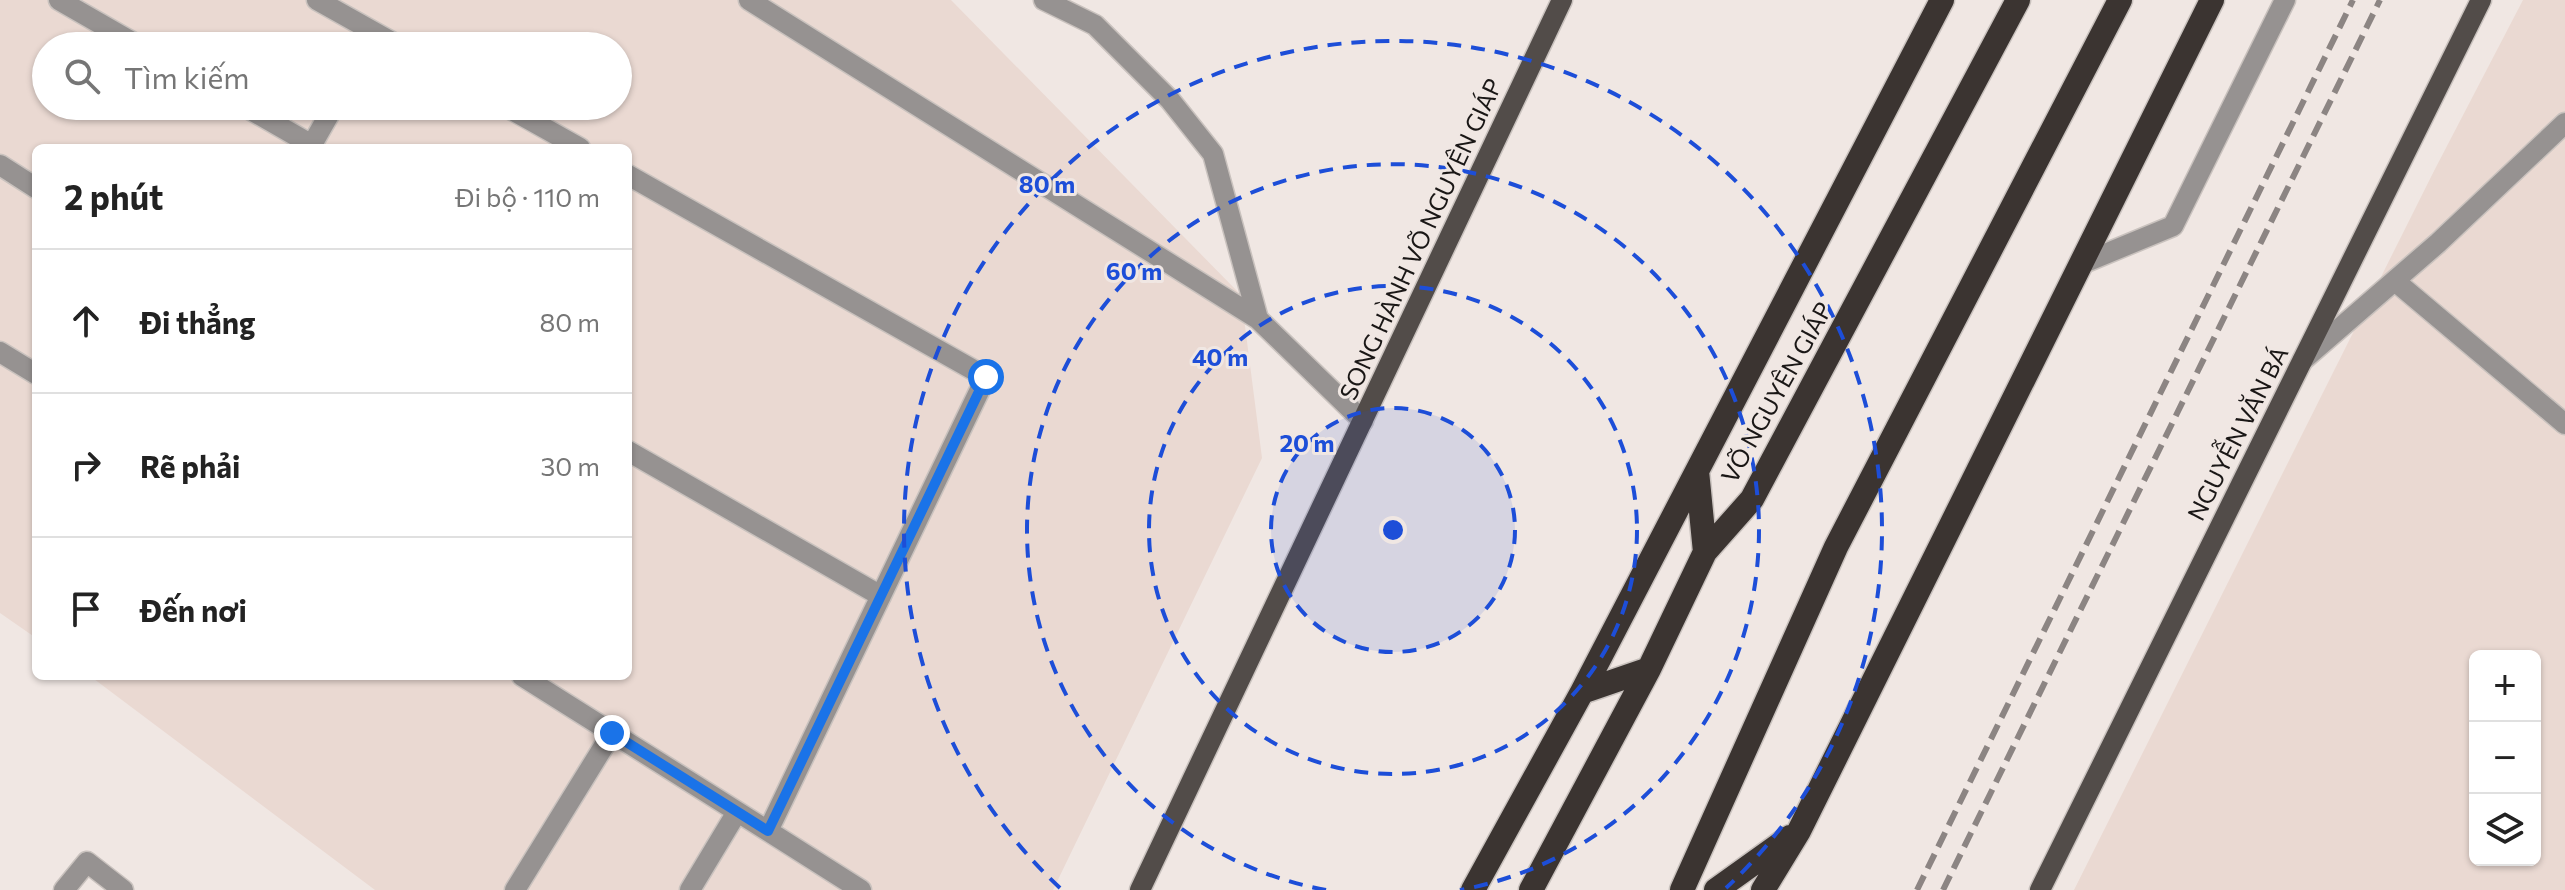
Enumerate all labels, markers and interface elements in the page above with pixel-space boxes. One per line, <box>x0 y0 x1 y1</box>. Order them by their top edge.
search box <box>32 32 632 120</box>
icon: search <box>60 54 104 98</box>
text: Tìm kiếm <box>124 58 249 95</box>
street label: SONG HÀNH VÕ NGUYÊN GIÁP <box>1333 74 1507 404</box>
text: 80 m <box>1019 169 1075 198</box>
text: 2 phút <box>64 175 163 217</box>
text: Đi bộ · 110 m <box>455 181 600 212</box>
text: 60 m <box>1106 256 1162 285</box>
street label: VÕ NGUYÊN GIÁP <box>1714 297 1838 487</box>
icon: ahead <box>64 299 108 343</box>
text: Đi thẳng <box>140 303 256 340</box>
text: 80 m <box>540 306 600 337</box>
street label: NGUYỄN VĂN BÁ <box>2177 339 2293 525</box>
text: 40 m <box>1192 342 1248 371</box>
route start <box>968 359 1004 395</box>
text: 20 m <box>1280 428 1334 457</box>
icon: right <box>64 443 108 487</box>
text: Rẽ phải <box>140 447 240 484</box>
text: 30 m <box>541 450 600 481</box>
centre of rings <box>1379 516 1407 544</box>
icon: arrive <box>64 587 108 631</box>
text: Đến nơi <box>140 591 247 628</box>
map controls <box>2469 650 2541 866</box>
button: + <box>2469 650 2541 722</box>
route end <box>594 715 630 751</box>
button: − <box>2469 722 2541 794</box>
button: layers <box>2469 794 2541 866</box>

